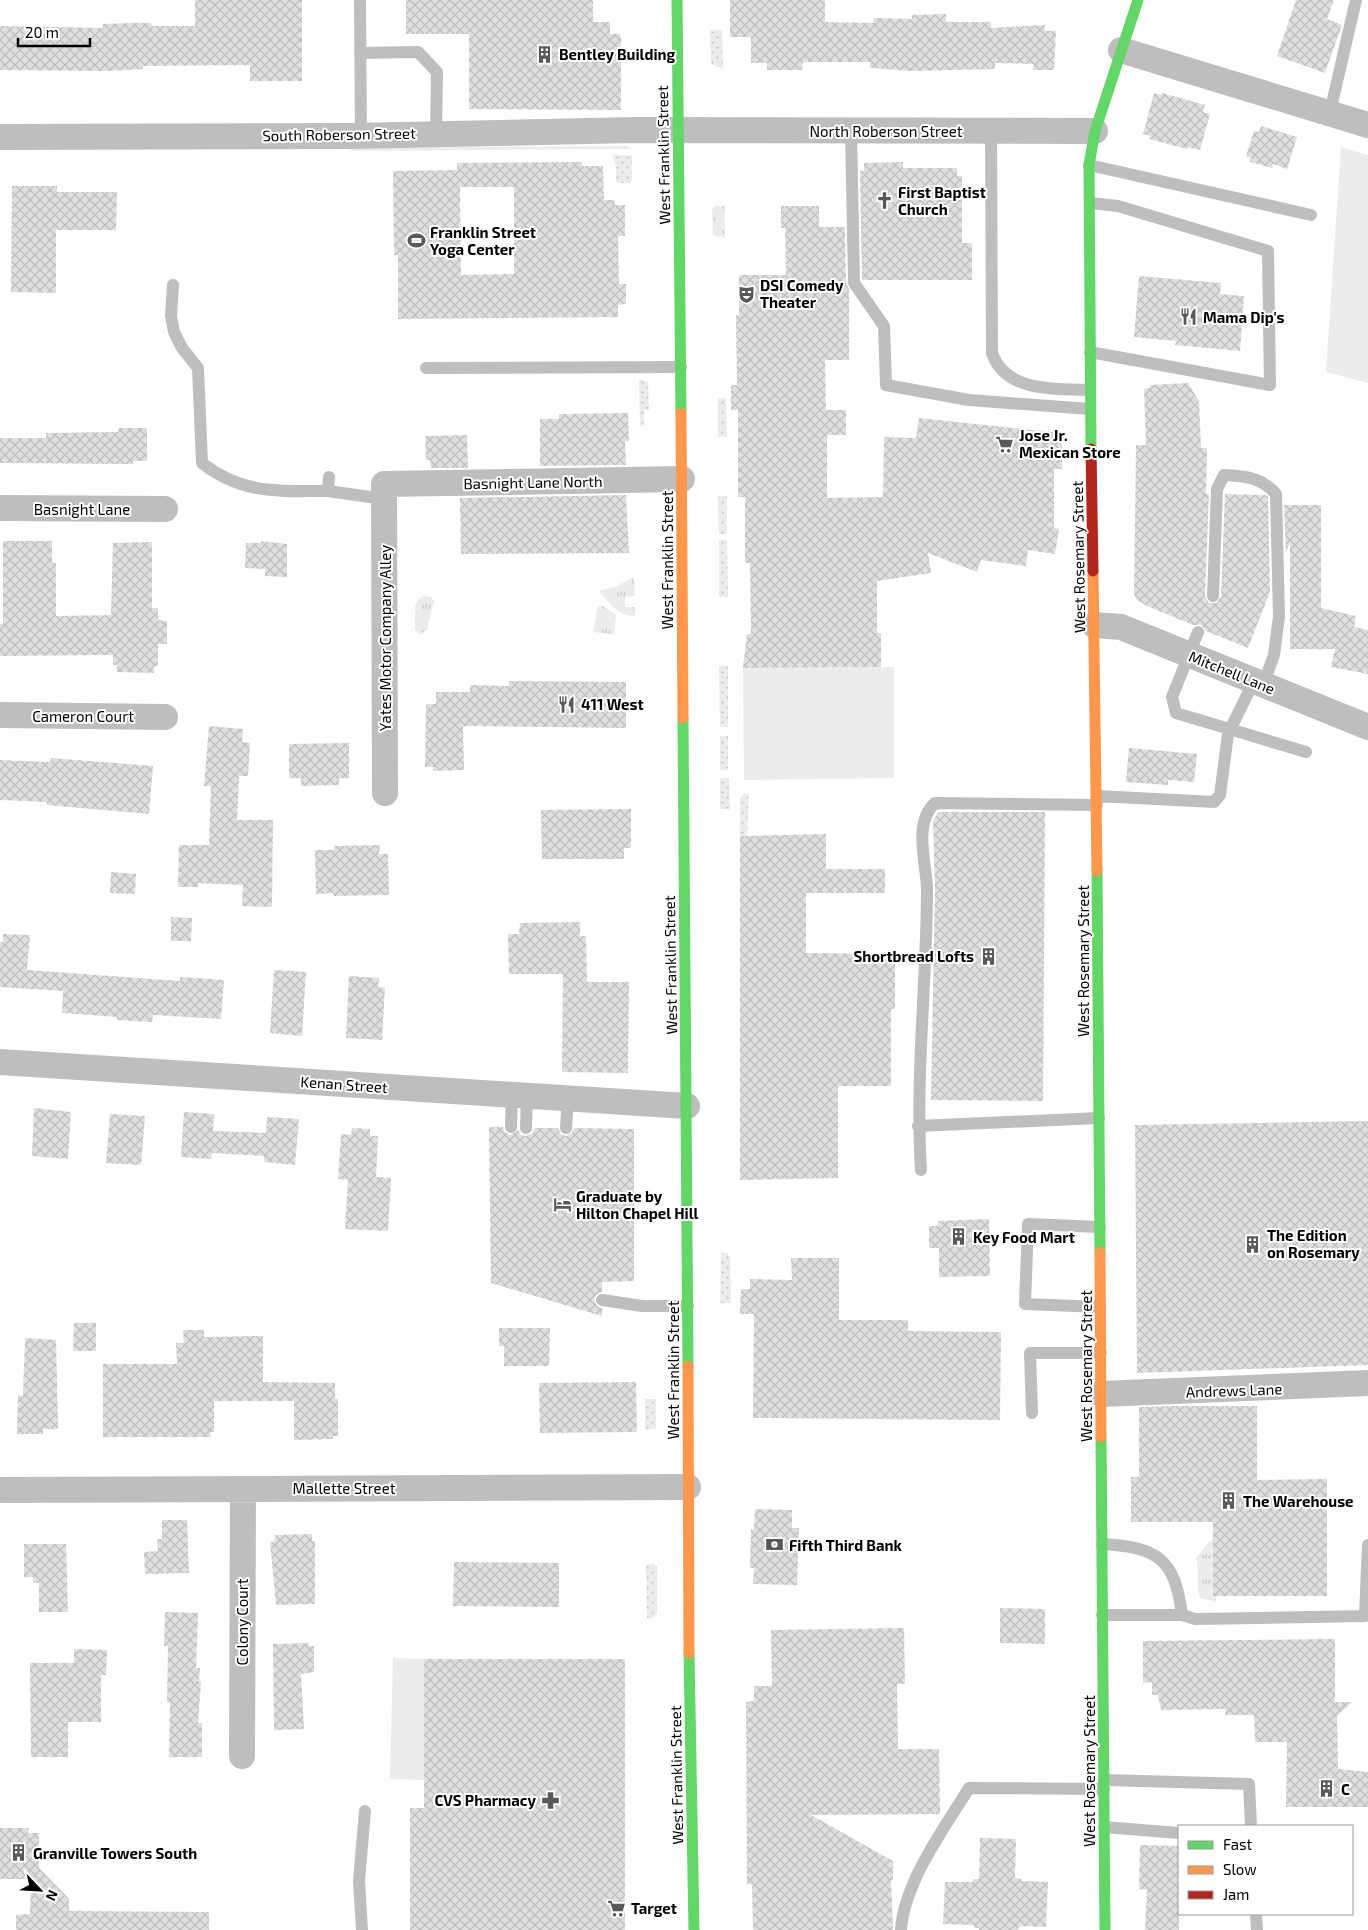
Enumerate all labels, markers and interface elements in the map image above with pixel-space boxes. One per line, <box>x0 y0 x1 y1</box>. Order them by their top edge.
scale bar <box>18 15 90 47</box>
text: 20 m <box>25 23 59 41</box>
building icon: Bentley Building <box>535 44 555 64</box>
place label: Bentley Building <box>559 45 676 64</box>
street label: West Franklin Street <box>653 85 673 225</box>
street label: North Roberson Street <box>809 122 963 140</box>
street label: South Roberson Street <box>262 124 416 144</box>
place label: First Baptist Church <box>898 183 986 218</box>
church icon: First Baptist Church <box>874 191 894 211</box>
place label: Franklin Street Yoga Center <box>430 223 536 258</box>
sports icon: Franklin Street Yoga Center <box>406 231 426 251</box>
place label: DSI Comedy Theater <box>760 276 844 311</box>
theatre icon: DSI Comedy Theater <box>736 284 756 304</box>
restaurant icon: Mama Dip's <box>1179 307 1199 327</box>
place label: Mama Dip's <box>1203 308 1285 326</box>
place label: Jose Jr. Mexican Store <box>1019 426 1121 461</box>
supermarket icon: Jose Jr. Mexican Store <box>995 434 1015 454</box>
street label: Basnight Lane North <box>463 472 603 492</box>
street label: West Rosemary Street <box>1068 481 1088 633</box>
street label: West Franklin Street <box>658 490 676 630</box>
street label: Basnight Lane <box>34 500 130 518</box>
street label: Yates Motor Company Alley <box>376 545 394 731</box>
street label: Mitchell Lane <box>1186 647 1278 697</box>
restaurant icon: 411 West <box>557 694 577 714</box>
place label: 411 West <box>581 695 644 713</box>
street label: Cameron Court <box>32 707 134 725</box>
street label: West Rosemary Street <box>1074 885 1092 1037</box>
street label: West Franklin Street <box>660 895 680 1035</box>
building icon: Shortbread Lofts <box>978 946 998 966</box>
place label: Shortbread Lofts <box>853 947 974 965</box>
street label: Kenan Street <box>300 1072 389 1096</box>
place label: Graduate by Hilton Chapel Hill <box>576 1187 699 1222</box>
hotel icon: Graduate by Hilton Chapel Hill <box>552 1195 572 1215</box>
place label: The Edition on Rosemary <box>1267 1226 1360 1262</box>
building icon: Key Food Mart <box>949 1227 969 1247</box>
place label: Key Food Mart <box>973 1228 1075 1247</box>
building icon: The Edition on Rosemary <box>1243 1234 1263 1254</box>
street label: West Rosemary Street <box>1077 1290 1095 1442</box>
street label: West Franklin Street <box>664 1300 682 1440</box>
street label: Andrews Lane <box>1185 1379 1283 1401</box>
street label: Mallette Street <box>293 1479 396 1497</box>
building icon: The Warehouse <box>1219 1491 1239 1511</box>
place label: The Warehouse <box>1243 1492 1354 1510</box>
bank icon: Fifth Third Bank <box>765 1535 785 1555</box>
place label: Fifth Third Bank <box>789 1536 903 1554</box>
street label: Colony Court <box>233 1578 251 1666</box>
street label: West Rosemary Street <box>1080 1695 1098 1847</box>
street label: West Franklin Street <box>666 1705 686 1845</box>
building icon: C <box>1317 1779 1337 1799</box>
place label: C <box>1341 1780 1350 1798</box>
pharmacy icon: CVS Pharmacy <box>540 1790 560 1810</box>
place label: CVS Pharmacy <box>434 1791 536 1810</box>
legend <box>1178 1825 1353 1915</box>
text: Fast <box>1223 1835 1253 1853</box>
building icon: Granville Towers South <box>9 1843 29 1863</box>
place label: Granville Towers South <box>33 1844 197 1862</box>
text: Slow <box>1223 1860 1257 1878</box>
north arrow <box>15 1865 65 1915</box>
text: Jam <box>1223 1885 1249 1903</box>
text: N <box>42 1888 62 1904</box>
supermarket icon: Target <box>607 1898 627 1918</box>
place label: Target <box>631 1899 677 1917</box>

